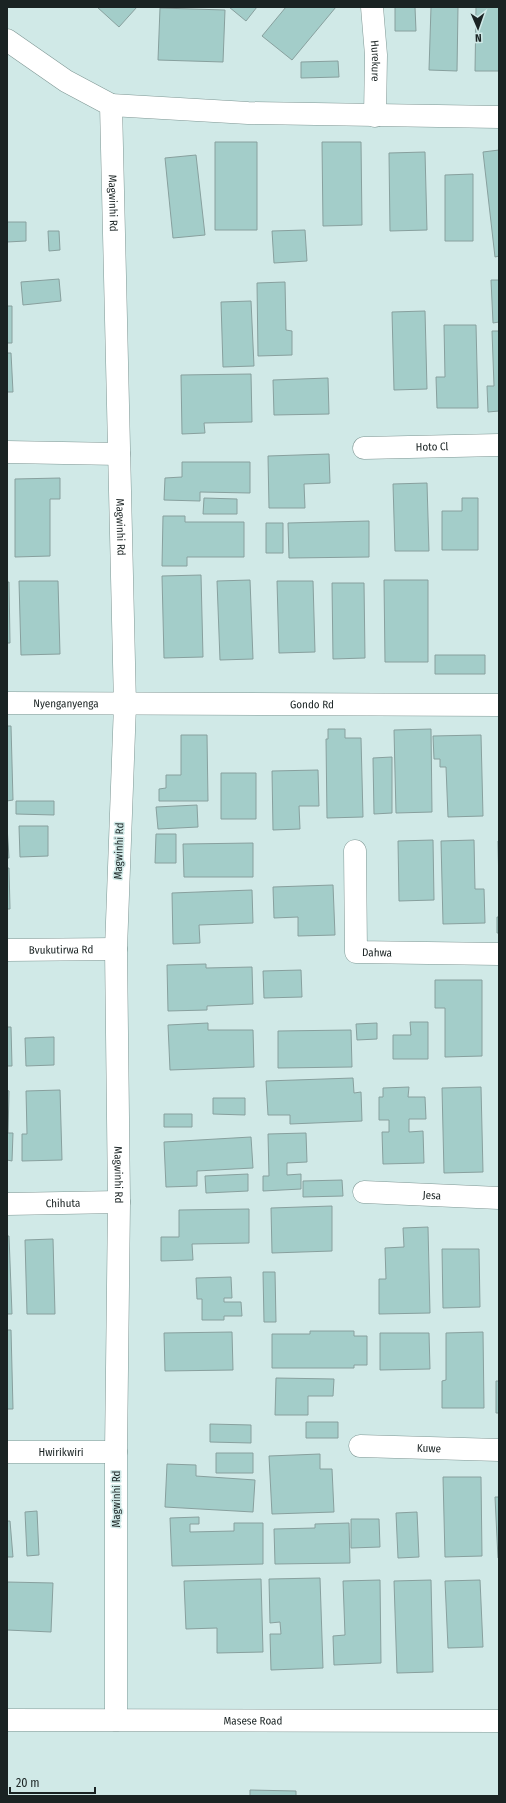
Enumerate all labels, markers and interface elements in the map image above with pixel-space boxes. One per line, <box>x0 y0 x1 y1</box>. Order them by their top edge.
north arrow <box>458 8 498 48</box>
text: N <box>475 31 482 44</box>
street label: Hurekure <box>368 40 383 82</box>
street label: Magwinhi Rd <box>106 174 120 232</box>
street label: Hoto Cl <box>415 440 449 453</box>
street label: Magwinhi Rd <box>114 498 128 556</box>
street label: Nyenganyenga <box>33 697 99 710</box>
street label: Gondo Rd <box>290 698 334 711</box>
street label: Magwinhi Rd <box>112 822 126 880</box>
street label: Bvukutirwa Rd <box>29 943 93 956</box>
street label: Dahwa <box>362 946 392 959</box>
street label: Magwinhi Rd <box>112 1146 126 1203</box>
street label: Jesa <box>422 1188 441 1202</box>
street label: Chihuta <box>46 1196 80 1210</box>
street label: Kuwe <box>417 1441 441 1455</box>
street label: Hwirikwiri <box>38 1446 84 1459</box>
street label: Magwinhi Rd <box>110 1471 123 1527</box>
street label: Masese Road <box>224 1714 282 1727</box>
scale bar <box>10 1769 95 1795</box>
text: 20 m <box>16 1776 40 1790</box>

